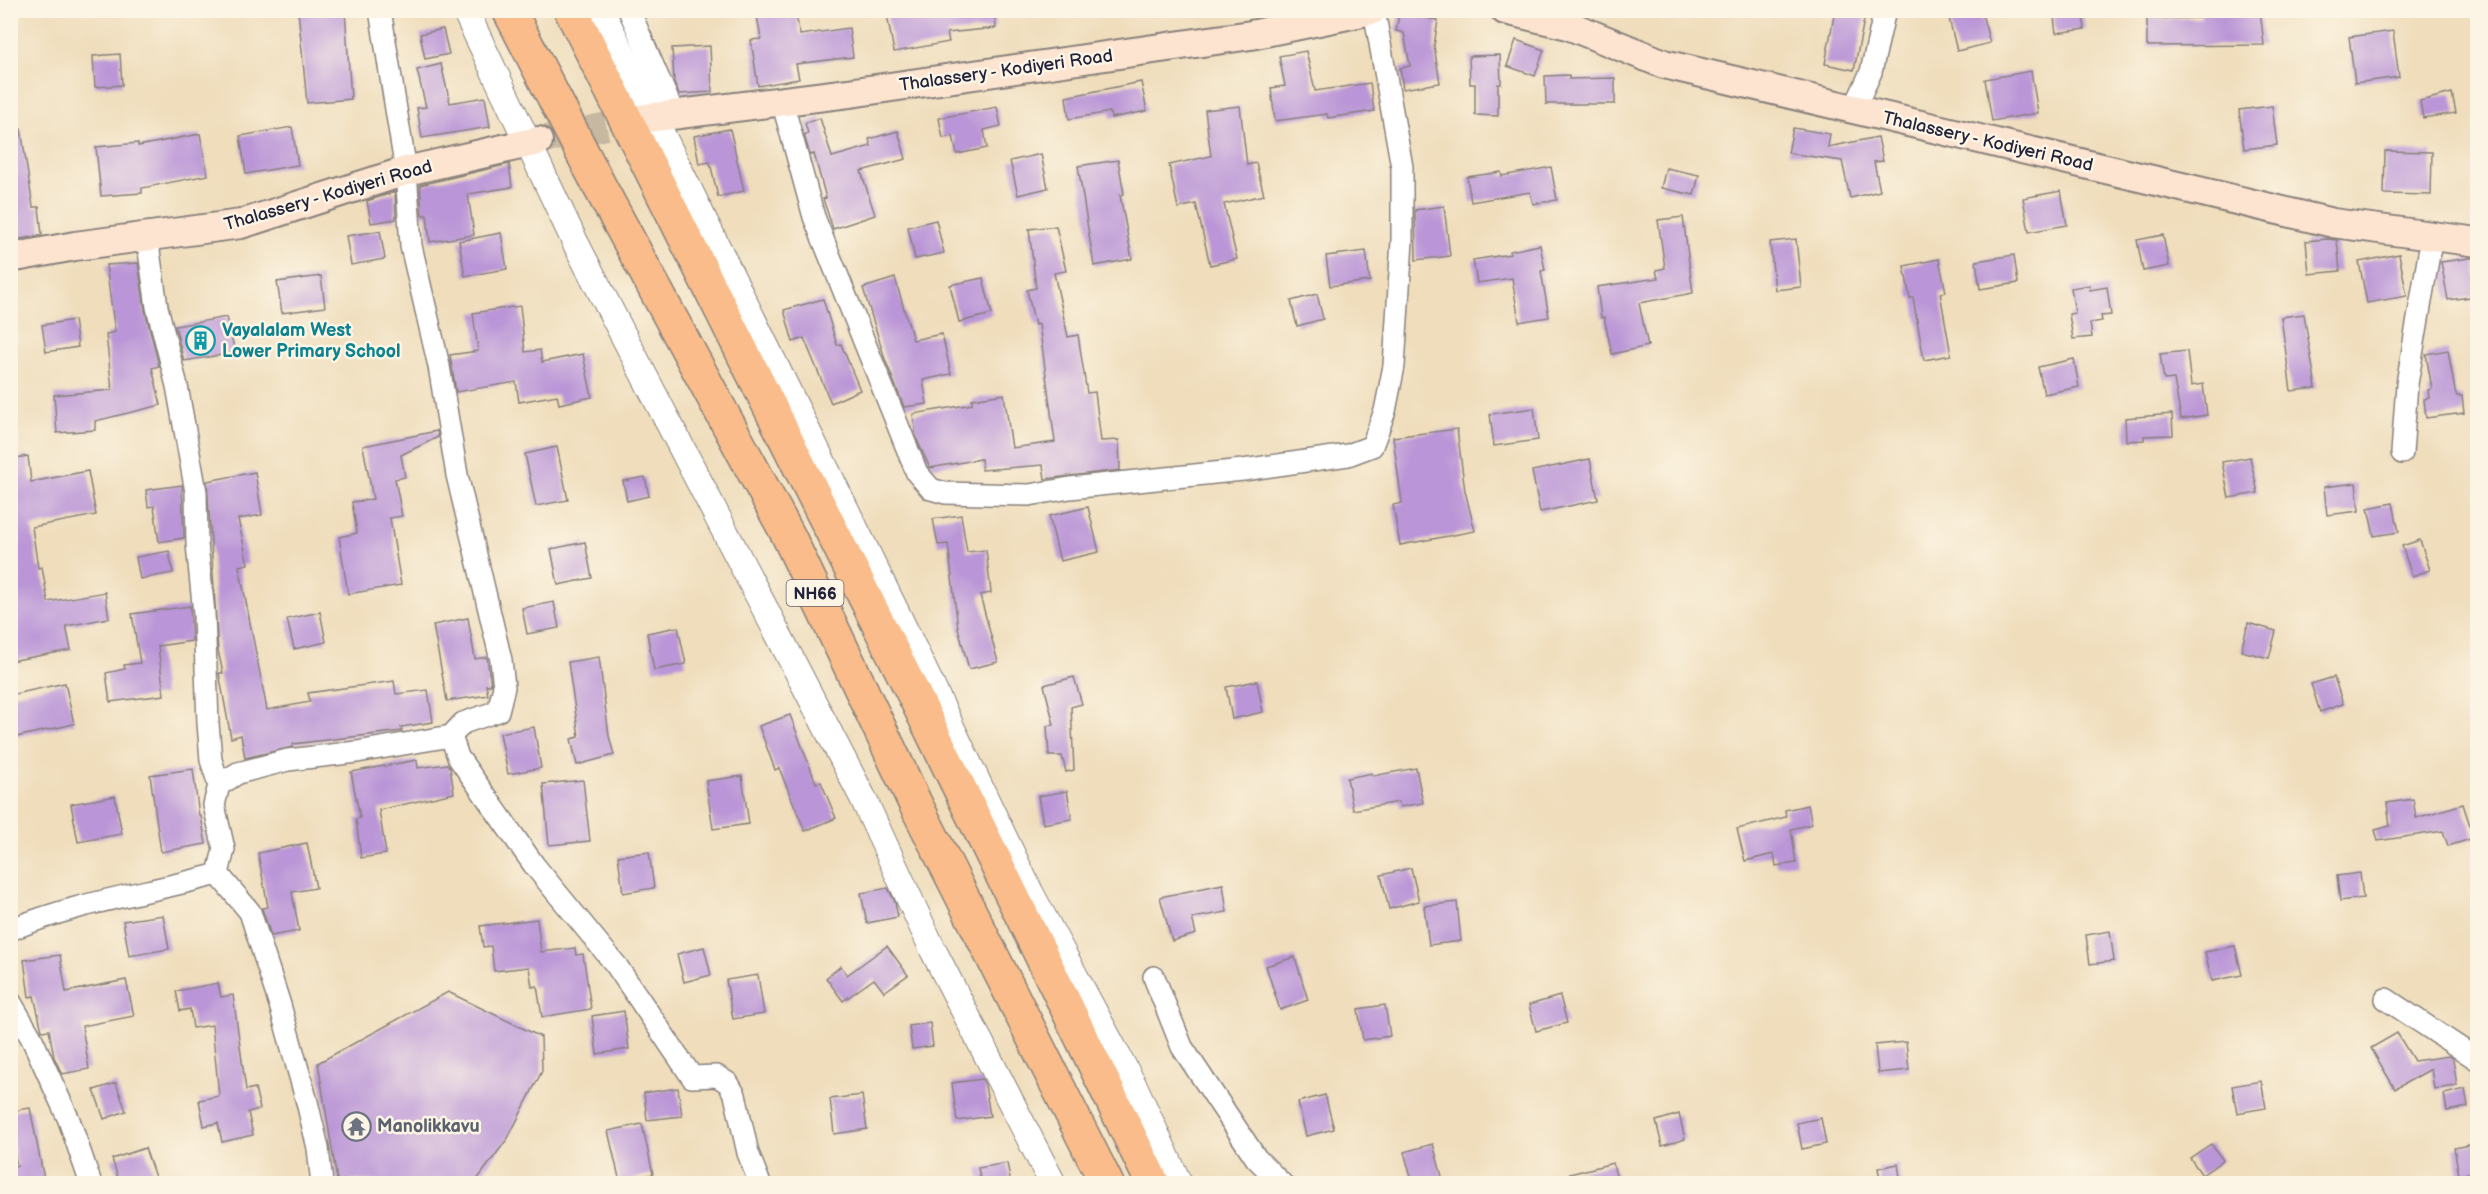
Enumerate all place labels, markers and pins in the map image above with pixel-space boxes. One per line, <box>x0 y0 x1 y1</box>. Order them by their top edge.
place label: Vayalalam West Lower Primary School <box>222 320 401 362</box>
building icon: Vayalalam West Lower Primary School <box>185 324 217 356</box>
temple icon: Manolikkavu <box>340 1110 372 1142</box>
place label: Manolikkavu <box>377 1116 480 1137</box>

